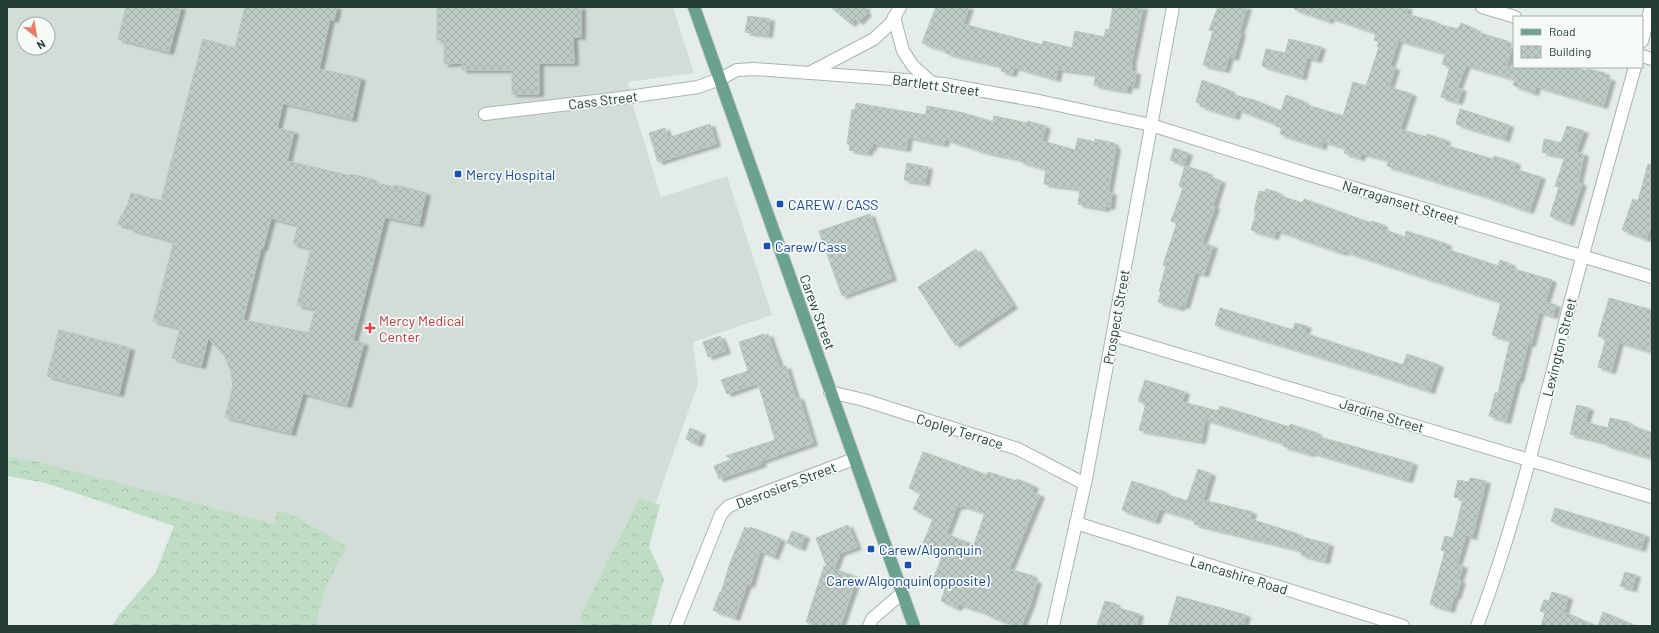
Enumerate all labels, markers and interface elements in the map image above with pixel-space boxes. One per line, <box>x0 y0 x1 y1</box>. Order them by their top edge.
north arrow <box>16 16 56 56</box>
legend <box>1513 16 1643 68</box>
text: Road <box>1549 24 1576 38</box>
text: N <box>35 38 48 52</box>
text: Building <box>1549 44 1591 58</box>
street label: Bartlett Street <box>891 70 981 100</box>
street label: Cass Street <box>567 87 639 113</box>
place label: Mercy Hospital <box>466 166 555 183</box>
marker: Mercy Hospital <box>453 169 463 179</box>
street label: Narragansett Street <box>1340 176 1462 228</box>
place label: CAREW / CASS <box>788 196 879 213</box>
marker: CAREW / CASS <box>775 199 785 209</box>
place label: Carew/Cass <box>775 238 847 255</box>
marker: Carew/Cass <box>762 241 772 251</box>
street label: Prospect Street <box>1099 268 1133 366</box>
street label: Carew Street <box>797 272 839 352</box>
street label: Lexington Street <box>1538 296 1580 398</box>
place label: Mercy Medical Center <box>379 312 464 345</box>
marker: Mercy Medical Center <box>364 322 376 334</box>
street label: Jardine Street <box>1338 394 1426 436</box>
street label: Copley Terrace <box>914 410 1006 452</box>
street label: Desrosiers Street <box>733 458 839 512</box>
place label: Carew/Algonquin <box>879 541 982 558</box>
marker: Carew/Algonquin <box>866 544 876 554</box>
street label: Lancashire Road <box>1188 552 1290 598</box>
marker: Carew/Algonquin(opposite) <box>903 560 913 570</box>
place label: Carew/Algonquin(opposite) <box>826 572 990 589</box>

